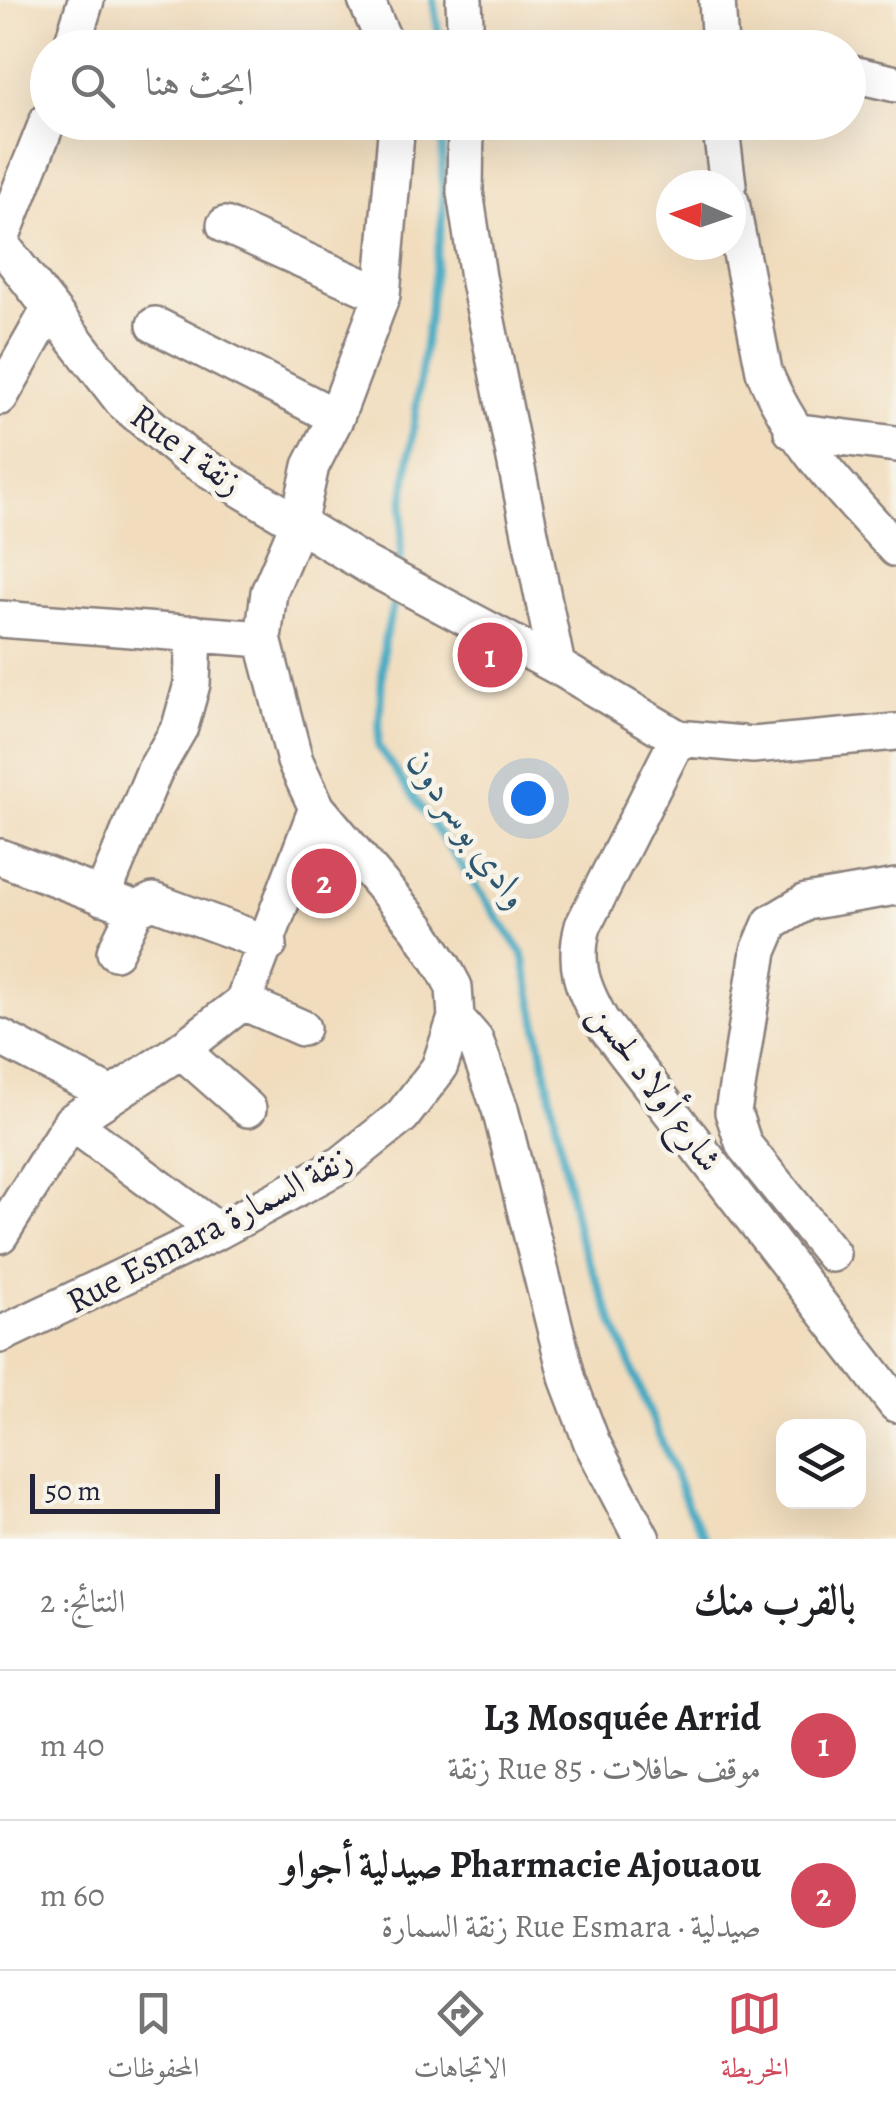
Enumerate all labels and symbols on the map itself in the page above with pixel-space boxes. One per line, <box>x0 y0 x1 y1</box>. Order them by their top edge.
north arrow <box>656 170 746 260</box>
street label: Rue زنقة 1 <box>121 392 253 506</box>
pin: 1 <box>458 618 522 692</box>
water label: وادي بوسردون <box>391 739 543 922</box>
your location <box>503 773 554 824</box>
pin: 2 <box>292 844 356 918</box>
street label: شارع أولاد لحسن <box>574 993 734 1184</box>
street label: Rue Esmara زنقة السمارة <box>58 1133 360 1325</box>
scale bar <box>30 1469 220 1514</box>

